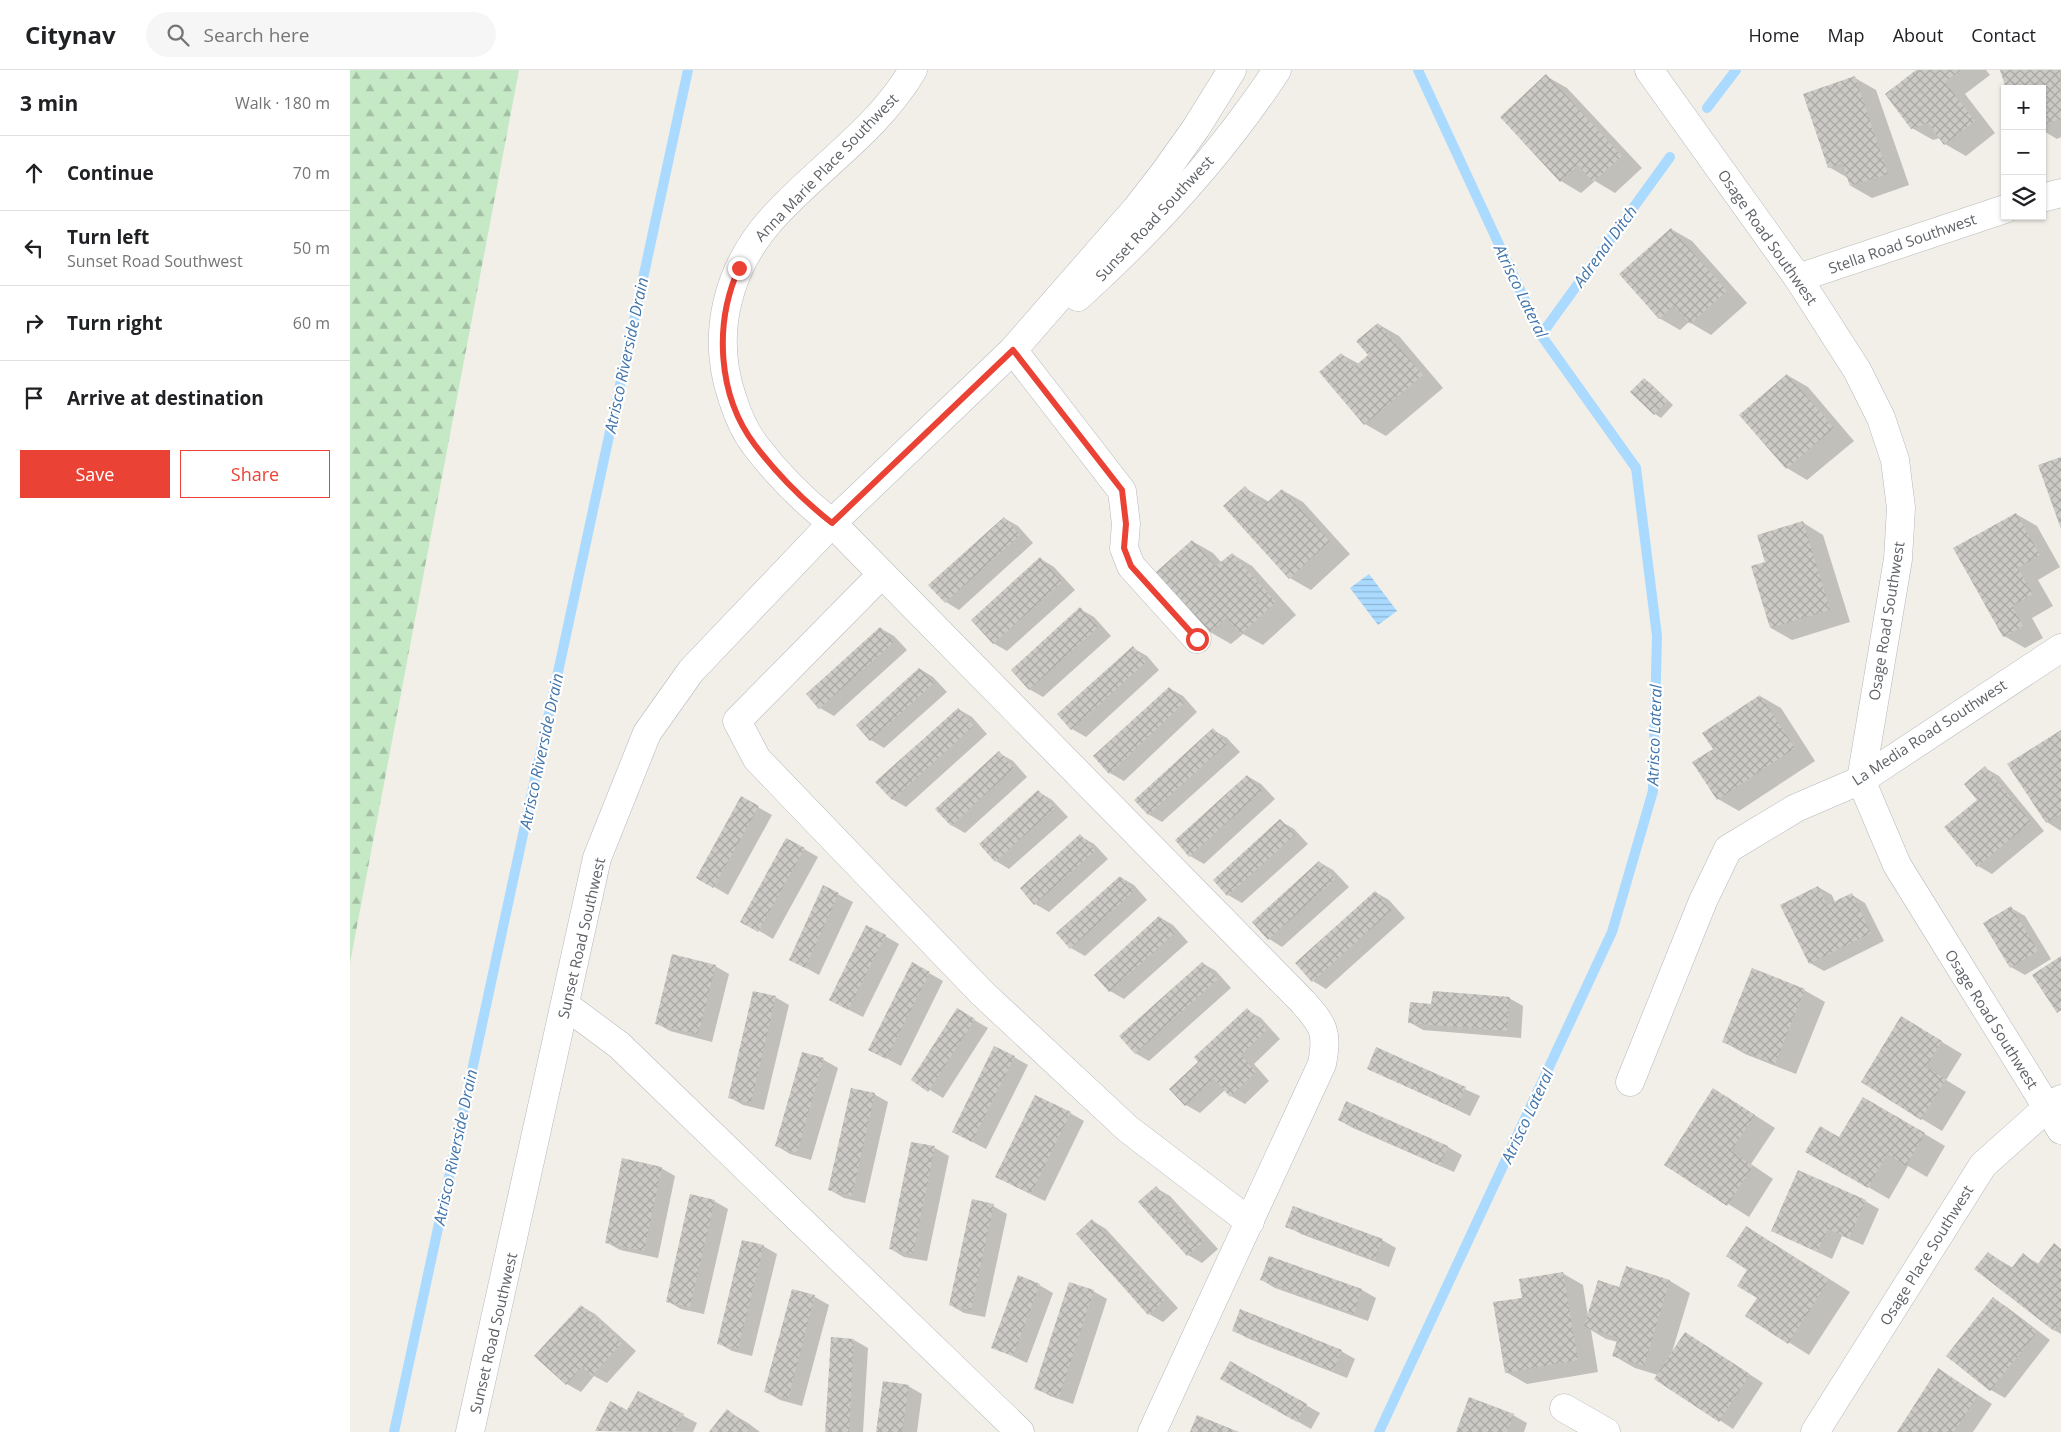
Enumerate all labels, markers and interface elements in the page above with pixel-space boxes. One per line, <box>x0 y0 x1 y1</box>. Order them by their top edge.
search box <box>146 12 496 57</box>
text: Citynav <box>25 18 116 51</box>
icon: search <box>164 21 192 49</box>
text: Search here <box>204 22 309 48</box>
text: Home <box>1749 23 1799 47</box>
text: Map <box>1827 23 1865 47</box>
text: About <box>1893 23 1943 47</box>
text: Contact <box>1971 23 2036 47</box>
map controls <box>2001 85 2046 220</box>
button: + <box>2001 85 2046 130</box>
text: 3 min <box>20 89 78 117</box>
street label: Anna Marie Place Southwest <box>750 89 902 245</box>
text: Walk · 180 m <box>235 92 330 114</box>
button: − <box>2001 130 2046 175</box>
street label: Sunset Road Southwest <box>1091 151 1217 285</box>
icon: ahead <box>20 159 48 187</box>
text: Continue <box>67 160 154 186</box>
text: 70 m <box>293 162 330 184</box>
street label: Osage Road Southwest <box>1714 165 1822 309</box>
button: layers <box>2001 175 2046 220</box>
water label: Adrenal Ditch <box>1567 201 1642 292</box>
street label: Stella Road Southwest <box>1825 208 1979 278</box>
text: Turn left <box>67 224 149 250</box>
icon: left <box>20 234 48 262</box>
text: 50 m <box>293 237 330 259</box>
water label: Atrisco Lateral <box>1488 240 1554 342</box>
text: Sunset Road Southwest <box>67 250 243 272</box>
route end <box>728 257 751 280</box>
water label: Atrisco Riverside Drain <box>599 275 653 436</box>
icon: right <box>20 309 48 337</box>
text: Turn right <box>67 310 162 336</box>
text: 60 m <box>293 312 330 334</box>
icon: arrive <box>20 384 48 412</box>
text: Arrive at destination <box>67 385 264 411</box>
button: Save <box>20 450 170 498</box>
button: Share <box>180 450 330 498</box>
street label: Osage Road Southwest <box>1864 540 1908 702</box>
route start <box>1186 628 1209 651</box>
water label: Atrisco Riverside Drain <box>514 671 568 832</box>
street label: La Media Road Southwest <box>1848 674 2010 790</box>
water label: Atrisco Lateral <box>1641 683 1667 787</box>
street label: Sunset Road Southwest <box>553 856 609 1020</box>
street label: Osage Road Southwest <box>1941 945 2043 1093</box>
water label: Atrisco Lateral <box>1495 1065 1559 1167</box>
water label: Atrisco Riverside Drain <box>428 1067 482 1228</box>
street label: Osage Place Southwest <box>1875 1181 1977 1329</box>
street label: Sunset Road Southwest <box>465 1251 521 1415</box>

